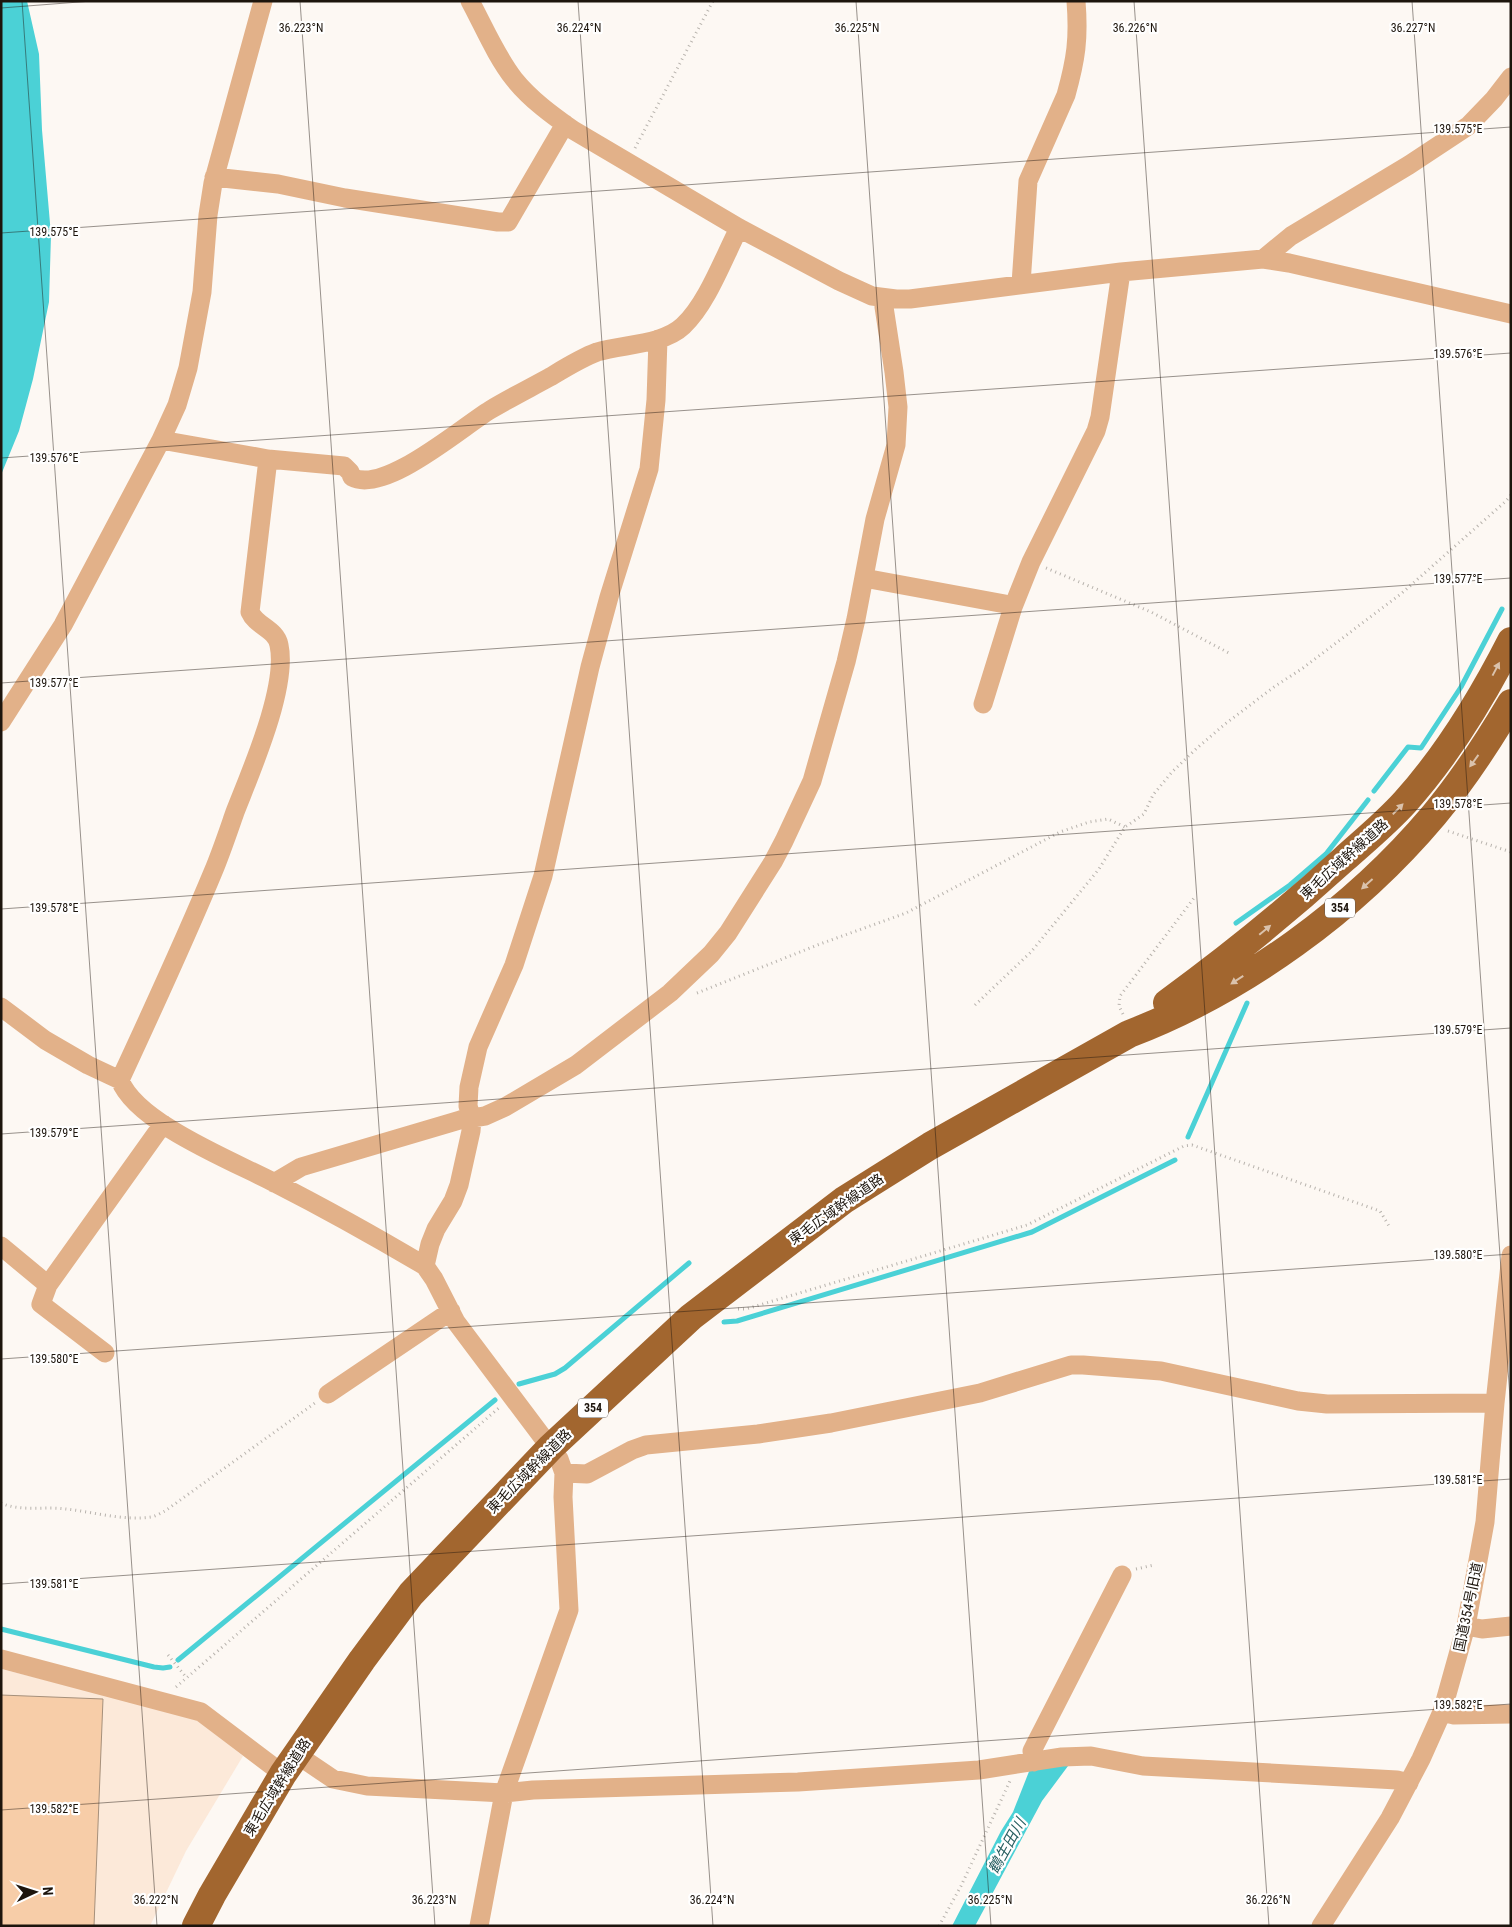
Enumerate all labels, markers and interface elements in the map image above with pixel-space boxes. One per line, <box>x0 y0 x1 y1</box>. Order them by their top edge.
text: 36.223°N <box>279 21 323 35</box>
text: 36.224°N <box>557 21 601 35</box>
text: 36.225°N <box>835 21 879 35</box>
text: 36.226°N <box>1113 21 1157 35</box>
text: 36.227°N <box>1391 21 1435 35</box>
text: 139.575°E <box>1433 122 1483 136</box>
text: 139.575°E <box>29 225 79 239</box>
text: 139.576°E <box>1433 347 1483 361</box>
text: 139.576°E <box>29 451 79 465</box>
text: 139.577°E <box>1433 572 1483 586</box>
one-way arrow <box>1492 662 1501 675</box>
text: 139.577°E <box>29 676 79 690</box>
one-way arrow <box>1469 755 1479 768</box>
text: 139.578°E <box>1433 797 1483 811</box>
one-way arrow <box>1392 804 1404 816</box>
street label: 東毛広域幹線道路 <box>1297 816 1391 902</box>
one-way arrow <box>1362 878 1374 890</box>
road number: 354 <box>1325 898 1355 918</box>
text: 139.578°E <box>29 901 79 915</box>
one-way arrow <box>1258 924 1271 935</box>
one-way arrow <box>1231 976 1244 985</box>
text: 139.579°E <box>1433 1023 1483 1037</box>
text: 139.579°E <box>29 1126 79 1140</box>
street label: 東毛広域幹線道路 <box>786 1170 886 1248</box>
text: 139.580°E <box>1433 1248 1483 1262</box>
text: 139.580°E <box>29 1352 79 1366</box>
road number: 354 <box>578 1399 608 1418</box>
street label: 東毛広域幹線道路 <box>484 1426 574 1516</box>
text: 139.581°E <box>1433 1473 1483 1487</box>
street label: 国道354号旧道 <box>1451 1561 1485 1653</box>
text: 139.581°E <box>29 1577 79 1591</box>
text: 139.582°E <box>1433 1698 1483 1712</box>
street label: 東毛広域幹線道路 <box>241 1735 313 1839</box>
text: 139.582°E <box>29 1802 79 1816</box>
water label: 鶴生田川 <box>985 1814 1030 1877</box>
north arrow <box>10 1867 60 1917</box>
text: N <box>40 1886 56 1896</box>
text: 36.222°N <box>134 1893 178 1907</box>
text: 36.223°N <box>412 1893 456 1907</box>
text: 36.224°N <box>690 1893 734 1907</box>
text: 36.225°N <box>968 1893 1012 1907</box>
text: 36.226°N <box>1246 1893 1290 1907</box>

